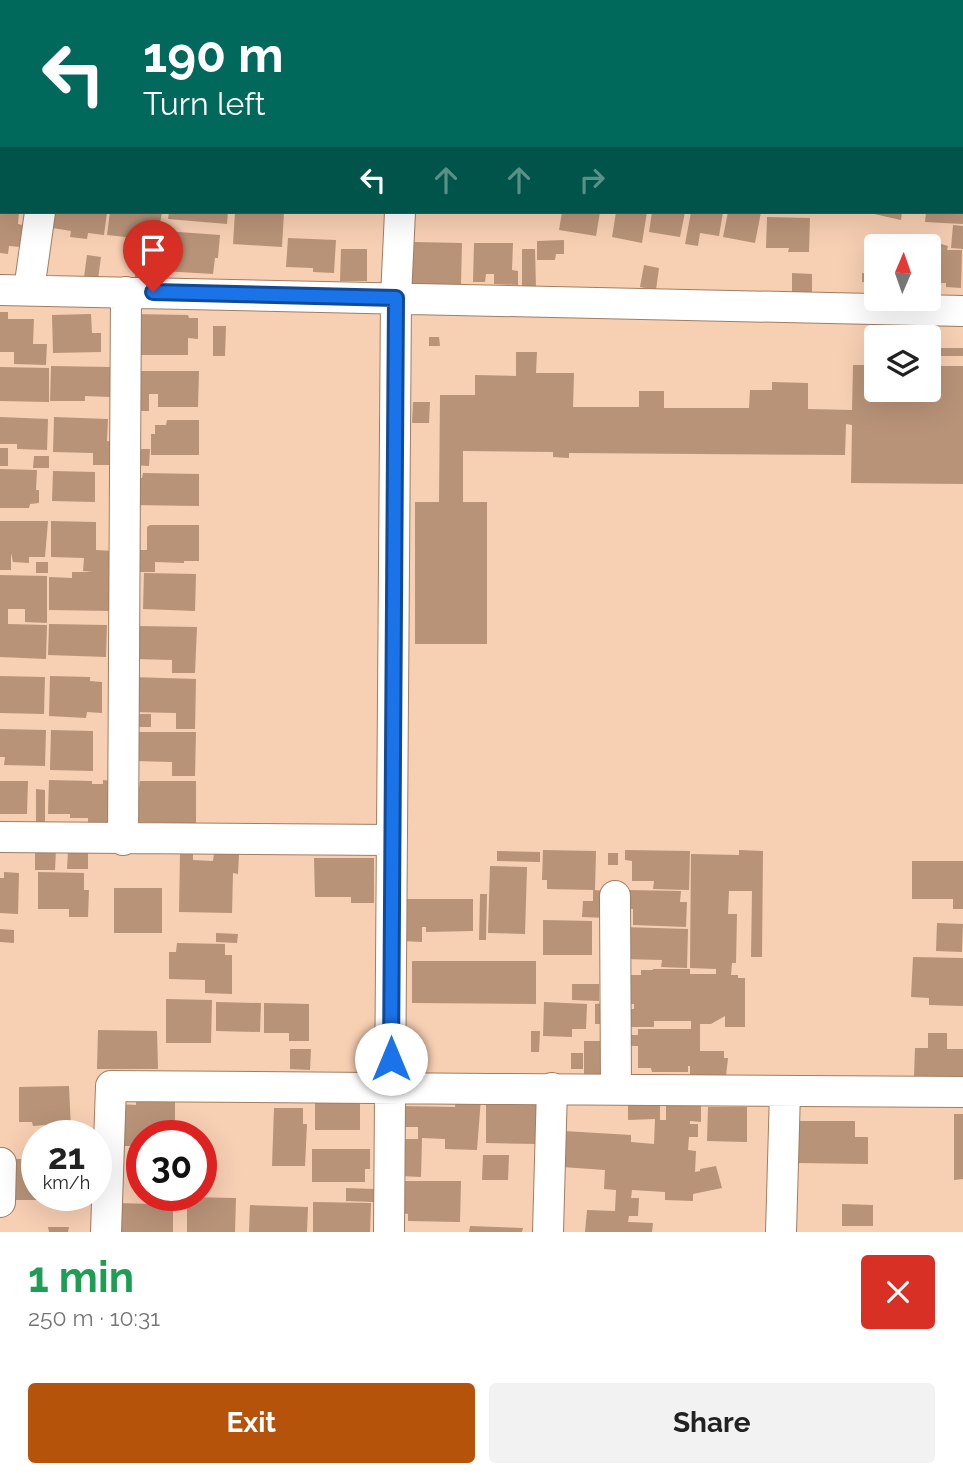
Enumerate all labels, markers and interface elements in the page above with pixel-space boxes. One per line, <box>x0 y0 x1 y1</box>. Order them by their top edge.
text: 190 m <box>143 26 284 83</box>
icon: left <box>28 28 119 119</box>
text: Turn left <box>143 85 265 122</box>
icon: left <box>354 161 392 199</box>
icon: ahead <box>427 161 465 199</box>
icon: ahead <box>500 161 538 199</box>
icon: right <box>573 161 611 199</box>
pin <box>123 220 183 292</box>
icon: arrive <box>134 231 172 269</box>
north arrow <box>864 234 942 312</box>
map controls <box>864 234 941 402</box>
button: layers <box>864 325 941 402</box>
position arrow <box>354 1022 428 1096</box>
speed limit sign: 30 <box>126 1120 217 1211</box>
text: 21 <box>48 1136 85 1177</box>
text: km/h <box>43 1172 90 1193</box>
text: 1 min <box>28 1253 134 1302</box>
button: close <box>861 1255 935 1329</box>
text: 250 m · 10:31 <box>28 1304 160 1331</box>
button: Exit <box>28 1383 475 1463</box>
button: Share <box>489 1383 935 1463</box>

